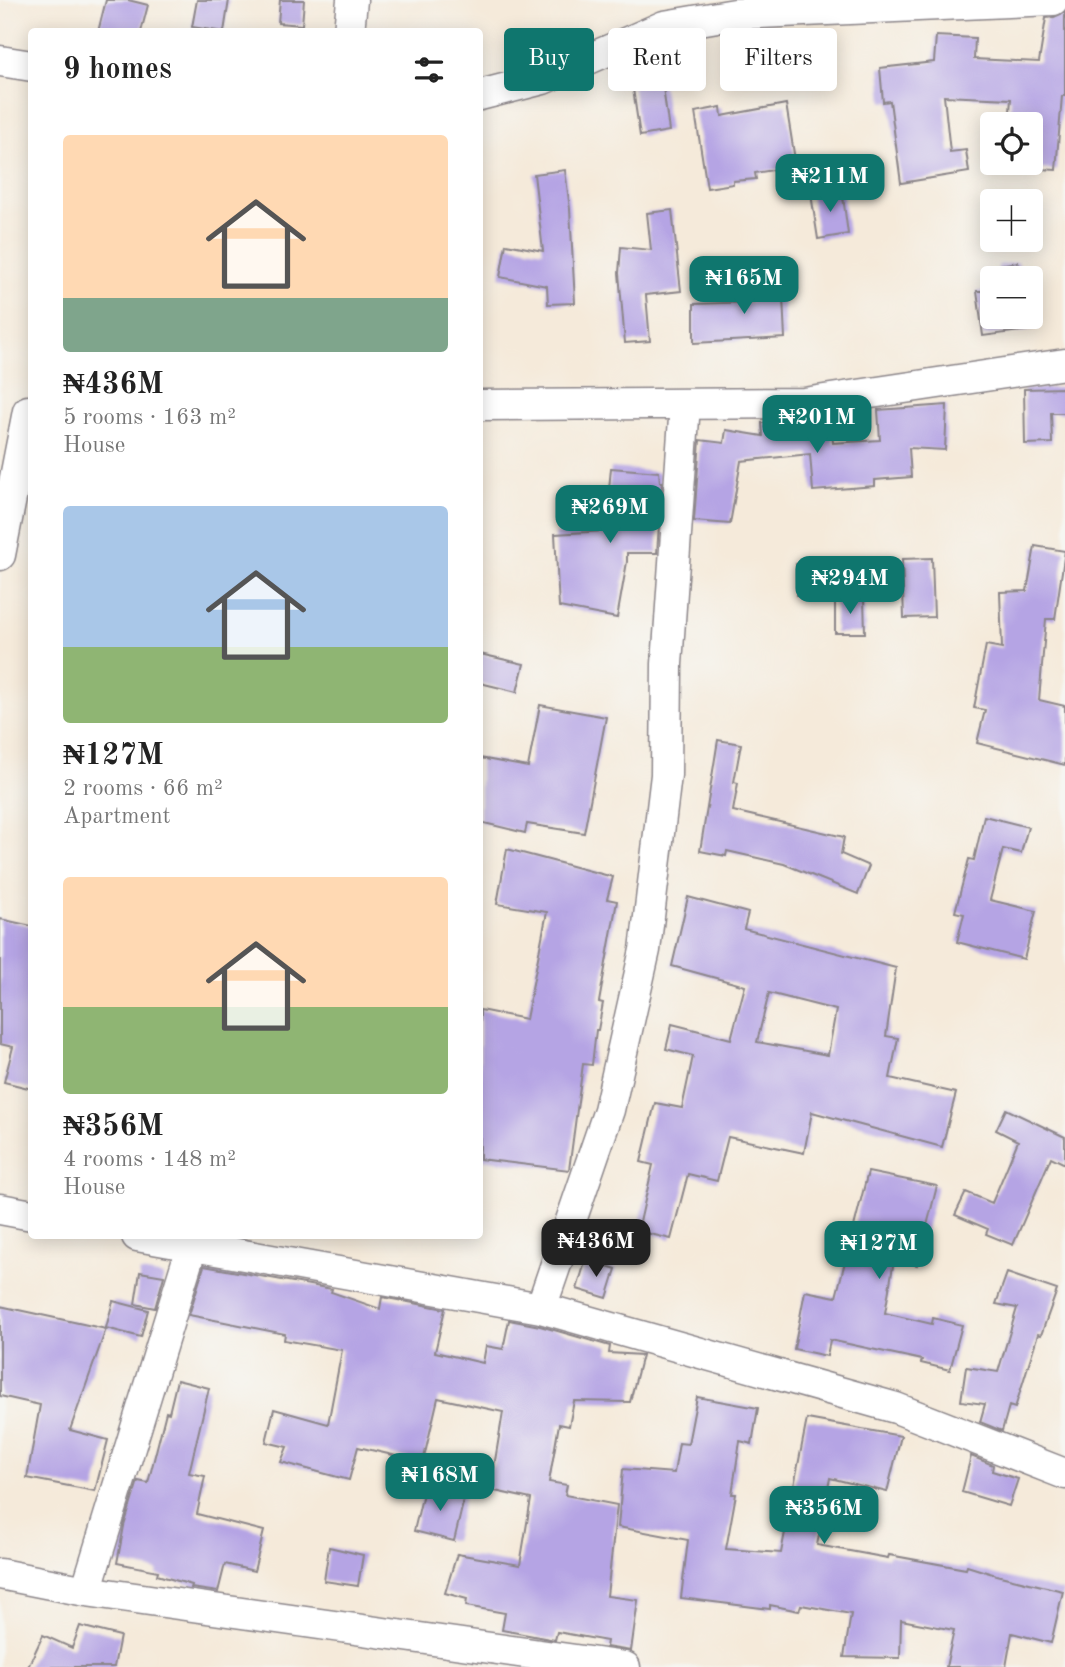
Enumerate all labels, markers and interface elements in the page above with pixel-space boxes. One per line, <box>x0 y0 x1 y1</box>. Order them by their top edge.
chip: Buy <box>504 28 594 91</box>
chip: Rent <box>608 28 706 91</box>
chip: Filters <box>720 28 837 91</box>
icon: filters <box>410 51 448 89</box>
text: 9 homes <box>63 55 172 85</box>
map controls <box>980 112 1043 329</box>
button: locate <box>980 112 1043 175</box>
pin: ₦211M <box>781 154 879 214</box>
text: ₦211M <box>791 165 869 188</box>
icon: home <box>193 181 319 307</box>
button: + <box>980 189 1043 252</box>
pin: ₦165M <box>695 256 793 316</box>
button: − <box>980 266 1043 329</box>
text: ₦165M <box>705 267 783 290</box>
text: ₦436M <box>63 370 164 400</box>
pin: ₦201M <box>768 396 866 455</box>
text: 5 rooms · 163 m² <box>63 406 236 429</box>
text: ₦201M <box>778 406 856 429</box>
text: House <box>63 434 125 457</box>
pin: ₦269M <box>561 486 659 545</box>
text: ₦269M <box>571 496 649 519</box>
icon: home <box>193 552 319 678</box>
pin: ₦294M <box>801 556 899 616</box>
text: ₦294M <box>811 567 889 590</box>
text: ₦127M <box>63 741 164 771</box>
text: 2 rooms · 66 m² <box>63 777 223 800</box>
text: Apartment <box>63 805 171 828</box>
icon: home <box>193 923 319 1049</box>
text: ₦356M <box>63 1112 164 1142</box>
text: 4 rooms · 148 m² <box>63 1148 236 1171</box>
text: House <box>63 1176 125 1199</box>
pin: ₦436M <box>547 1220 645 1279</box>
pin: ₦127M <box>830 1222 928 1281</box>
text: ₦436M <box>557 1230 635 1253</box>
text: ₦127M <box>840 1232 918 1255</box>
pin: ₦168M <box>391 1454 489 1513</box>
text: ₦168M <box>401 1464 479 1487</box>
pin: ₦356M <box>775 1486 873 1546</box>
text: ₦356M <box>785 1497 863 1520</box>

